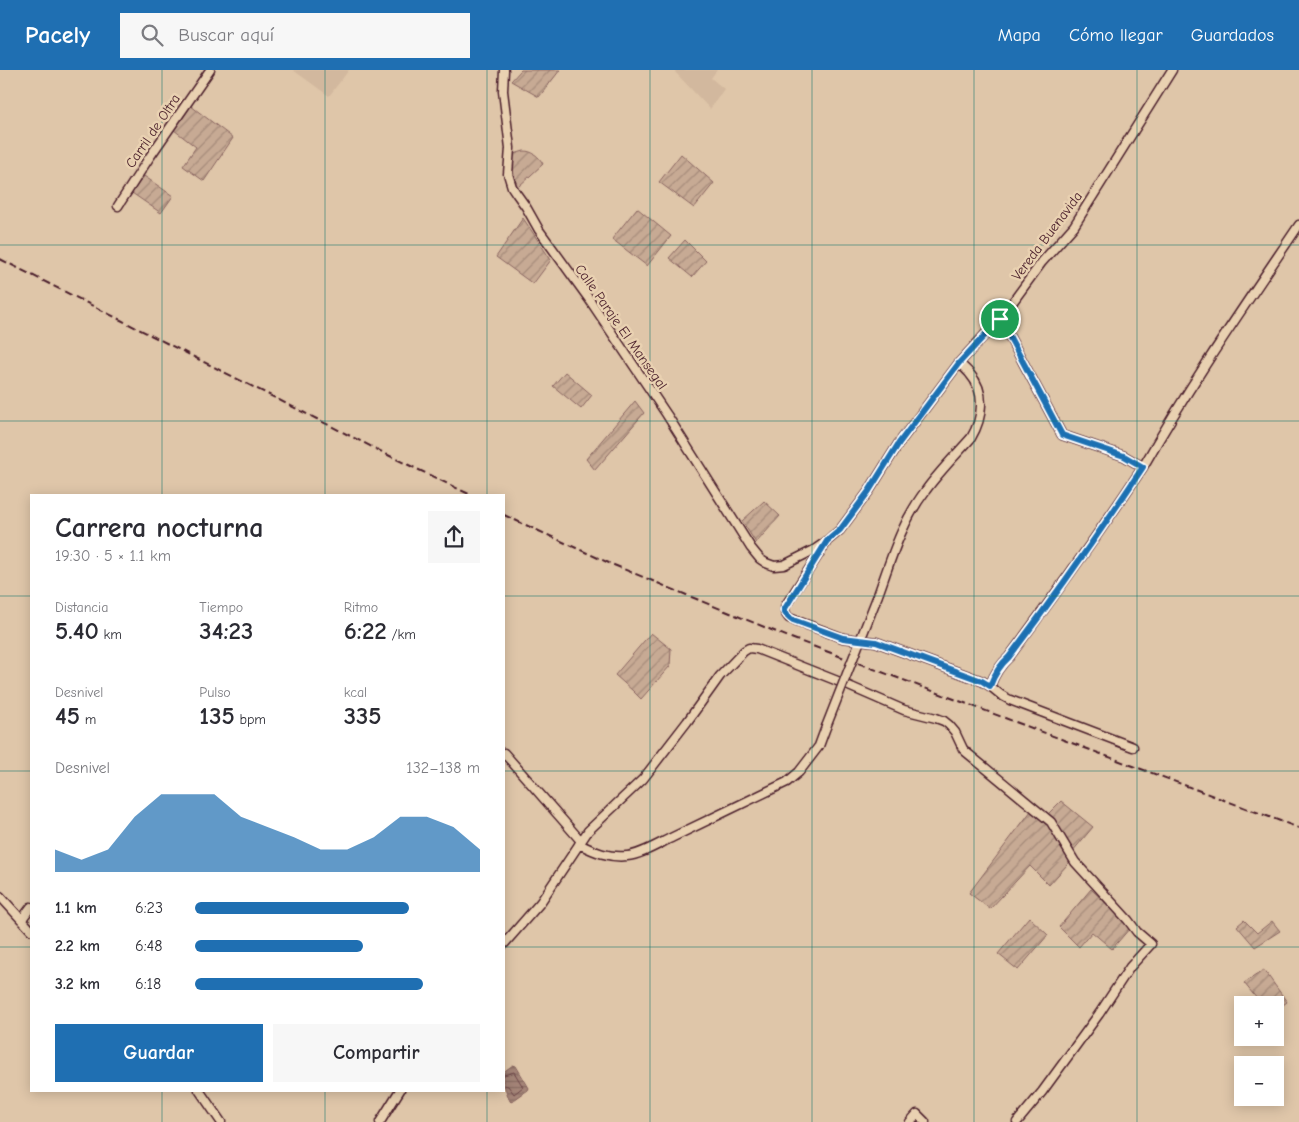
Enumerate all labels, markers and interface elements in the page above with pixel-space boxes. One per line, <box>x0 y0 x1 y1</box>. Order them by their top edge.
search box <box>120 13 470 58</box>
text: Pacely <box>25 21 90 49</box>
icon: search <box>138 21 166 49</box>
text: Buscar aquí <box>178 24 274 46</box>
text: Mapa <box>998 25 1041 46</box>
text: Cómo llegar <box>1069 25 1163 46</box>
text: Guardados <box>1191 25 1274 46</box>
street label: Carril de Oltra <box>122 91 184 171</box>
street label: Vereda Buenavida <box>1008 188 1086 284</box>
street label: Calle Paraje El Mansegal <box>571 261 671 393</box>
pin <box>979 298 1021 340</box>
icon: arrive <box>986 305 1014 333</box>
button: share <box>428 511 480 563</box>
text: Carrera nocturna <box>55 512 263 544</box>
text: 19:30 · 5 × 1.1 km <box>55 547 171 565</box>
text: Distancia <box>55 599 109 616</box>
text: Tiempo <box>199 599 243 616</box>
text: Ritmo <box>344 599 378 616</box>
text: 5.40 <box>55 616 99 645</box>
text: 34:23 <box>199 616 253 645</box>
text: 6:22 <box>344 616 387 645</box>
text: km <box>99 626 122 643</box>
text: /km <box>387 626 416 643</box>
text: Desnivel <box>55 684 103 701</box>
text: Pulso <box>199 684 231 701</box>
text: kcal <box>344 684 367 701</box>
text: 45 <box>55 701 80 730</box>
text: 135 <box>199 701 235 730</box>
text: 335 <box>344 701 382 730</box>
text: m <box>80 711 96 728</box>
text: bpm <box>235 711 266 728</box>
text: Desnivel <box>55 759 110 777</box>
text: 132–138 m <box>406 759 480 777</box>
text: 1.1 km <box>55 899 97 917</box>
text: 6:23 <box>135 899 163 917</box>
text: 2.2 km <box>55 937 100 955</box>
text: 6:48 <box>135 937 163 955</box>
text: 3.2 km <box>55 975 100 993</box>
text: 6:18 <box>135 975 161 993</box>
map controls <box>1234 996 1284 1106</box>
button: + <box>1234 996 1284 1046</box>
button: Guardar <box>55 1024 263 1082</box>
button: Compartir <box>273 1024 480 1082</box>
button: − <box>1234 1056 1284 1106</box>

